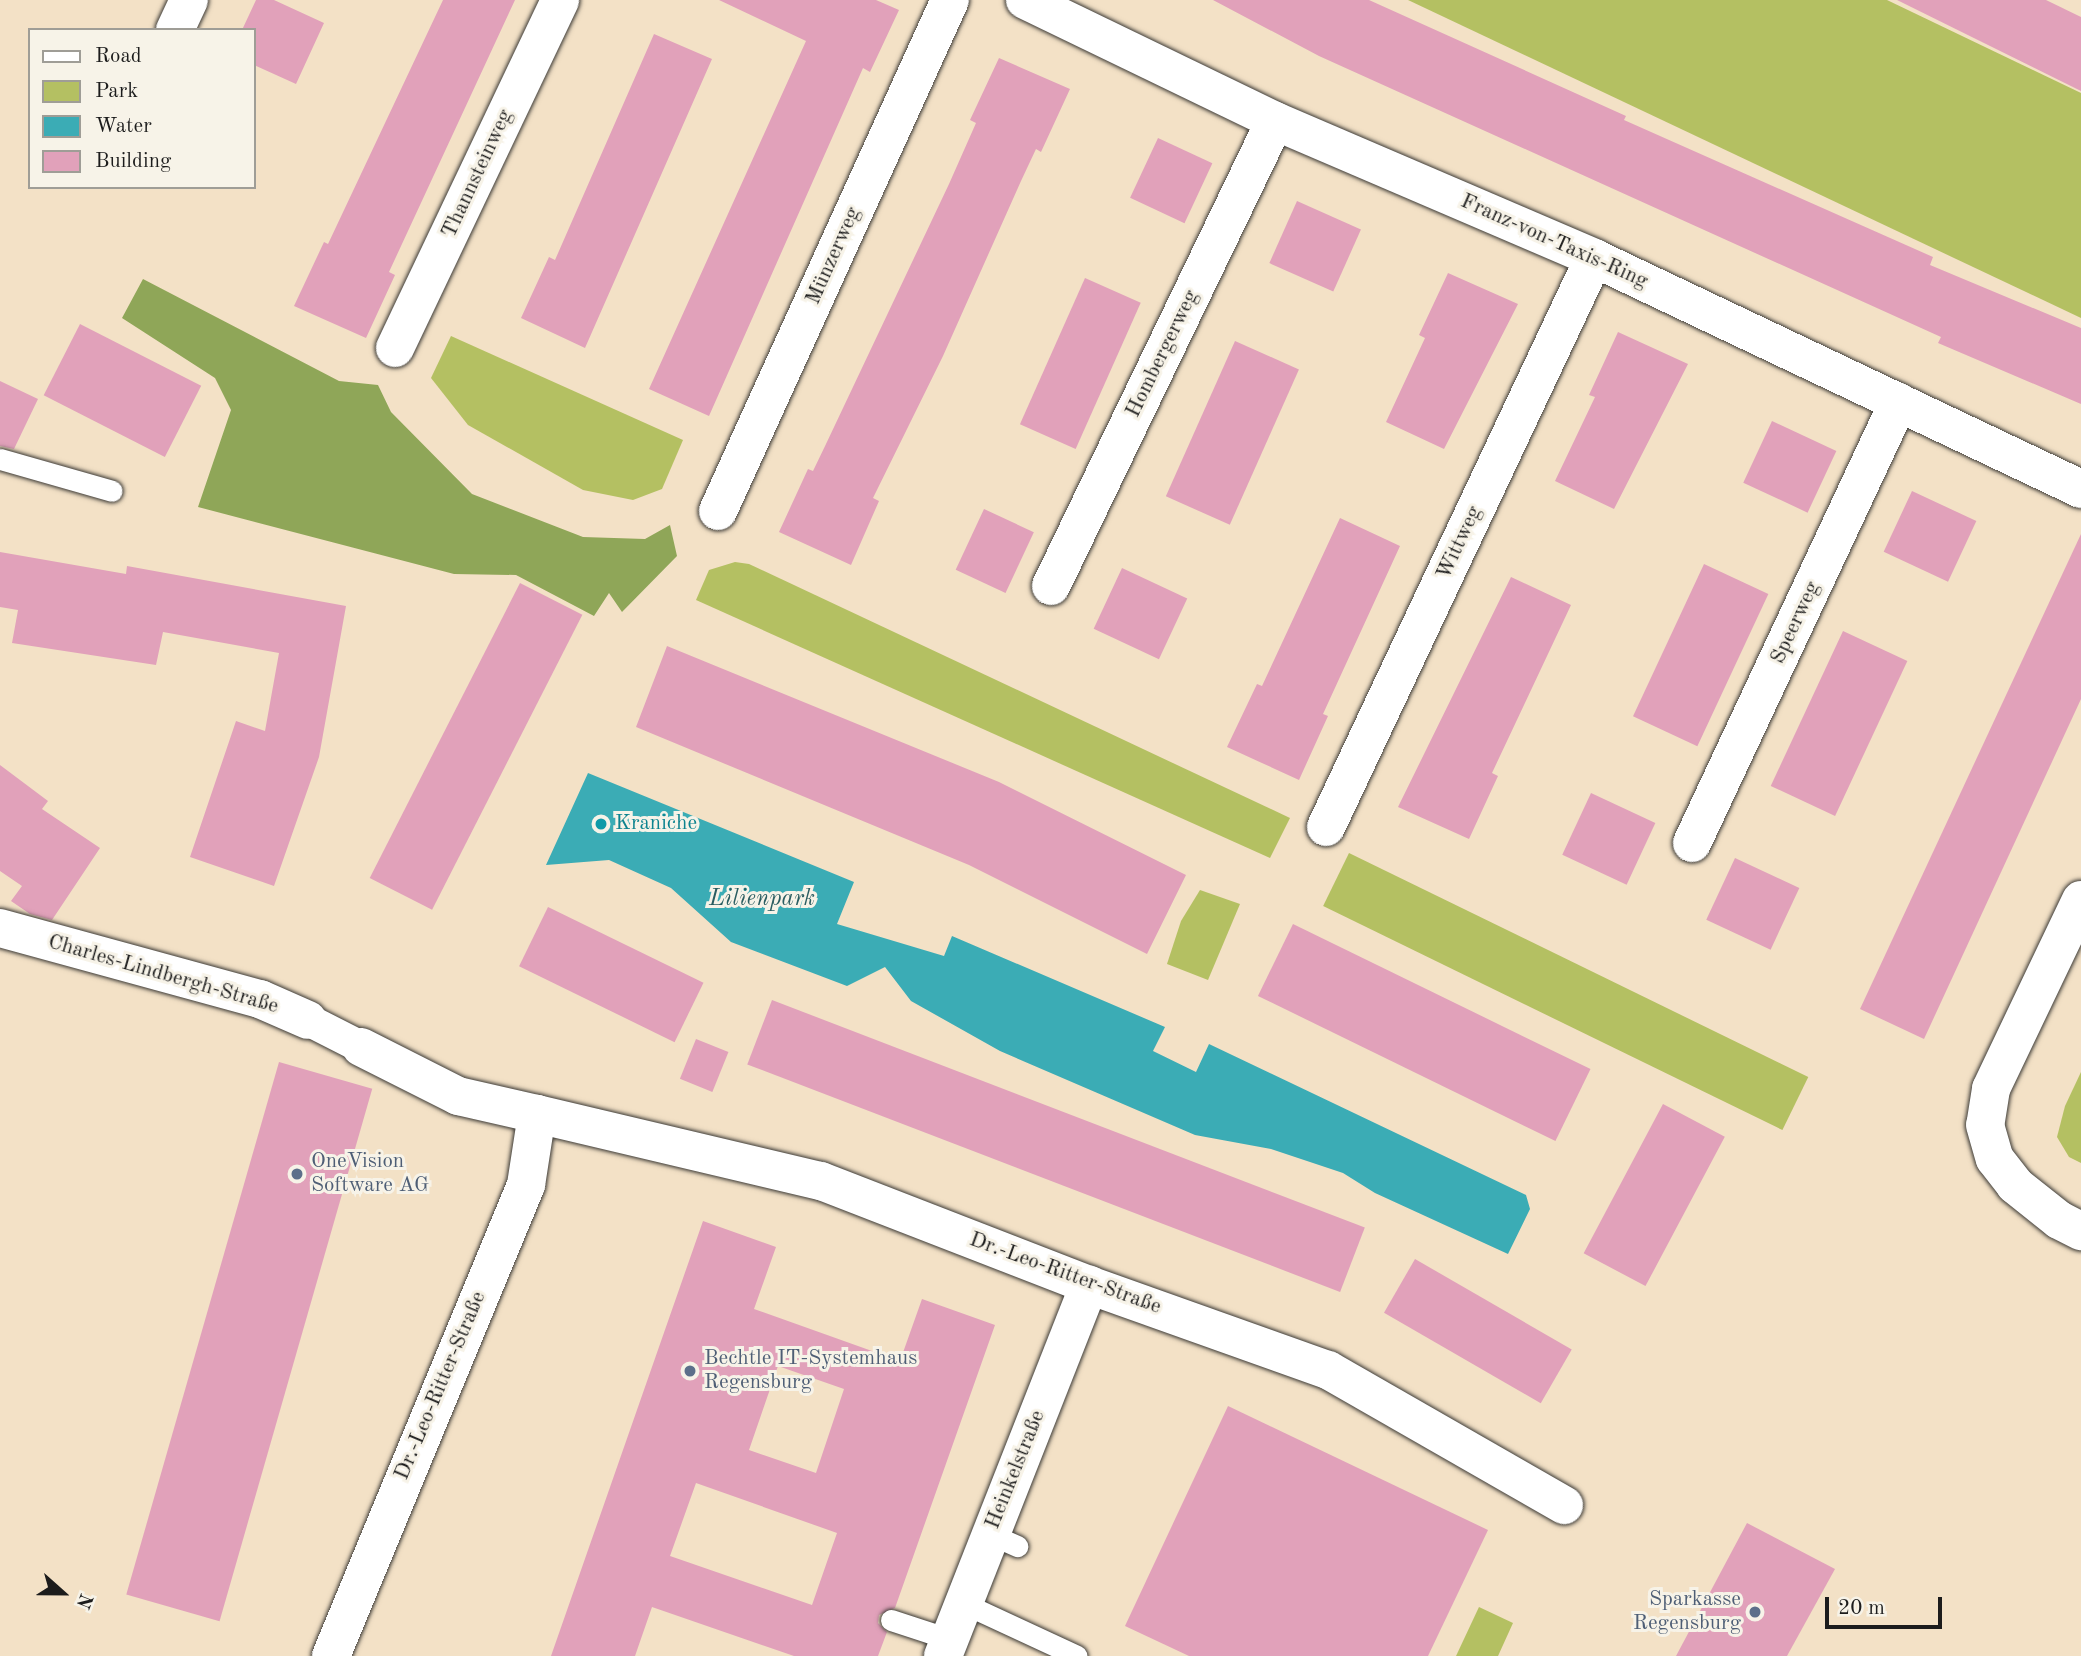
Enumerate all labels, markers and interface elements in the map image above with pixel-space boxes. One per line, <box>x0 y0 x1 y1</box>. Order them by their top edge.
legend <box>28 28 256 189</box>
text: Road <box>95 46 142 67</box>
text: Park <box>95 81 138 102</box>
street label: Thannsteinweg <box>437 106 519 242</box>
text: Water <box>95 116 152 137</box>
text: Building <box>95 151 171 172</box>
street label: Franz-von-Taxis-Ring <box>1456 189 1652 295</box>
street label: Münzerweg <box>801 203 867 309</box>
street label: Hombergerweg <box>1121 286 1205 422</box>
street label: Wittweg <box>1432 502 1488 584</box>
street label: Speerweg <box>1766 578 1826 668</box>
place label: Kraniche <box>615 811 697 837</box>
marker: Kraniche <box>593 816 609 832</box>
water label: Lilienpark <box>709 885 815 913</box>
street label: Charles-Lindbergh-Straße <box>45 930 281 1020</box>
place label: OneVision Software AG <box>311 1149 429 1199</box>
marker: OneVision Software AG <box>289 1166 305 1182</box>
street label: Dr.-Leo-Ritter-Straße <box>966 1228 1164 1320</box>
street label: Dr.-Leo-Ritter-Straße <box>390 1288 492 1484</box>
place label: Bechtle IT-Systemhaus Regensburg <box>704 1346 917 1396</box>
marker: Bechtle IT-Systemhaus Regensburg <box>682 1363 698 1379</box>
street label: Heinkelstraße <box>981 1407 1051 1533</box>
north arrow <box>28 1558 98 1628</box>
scale bar <box>1829 1582 1946 1626</box>
place label: Sparkasse Regensburg <box>1633 1587 1741 1637</box>
text: N <box>72 1591 95 1611</box>
text: 20 m <box>1838 1598 1885 1619</box>
marker: Sparkasse Regensburg <box>1747 1604 1763 1620</box>

